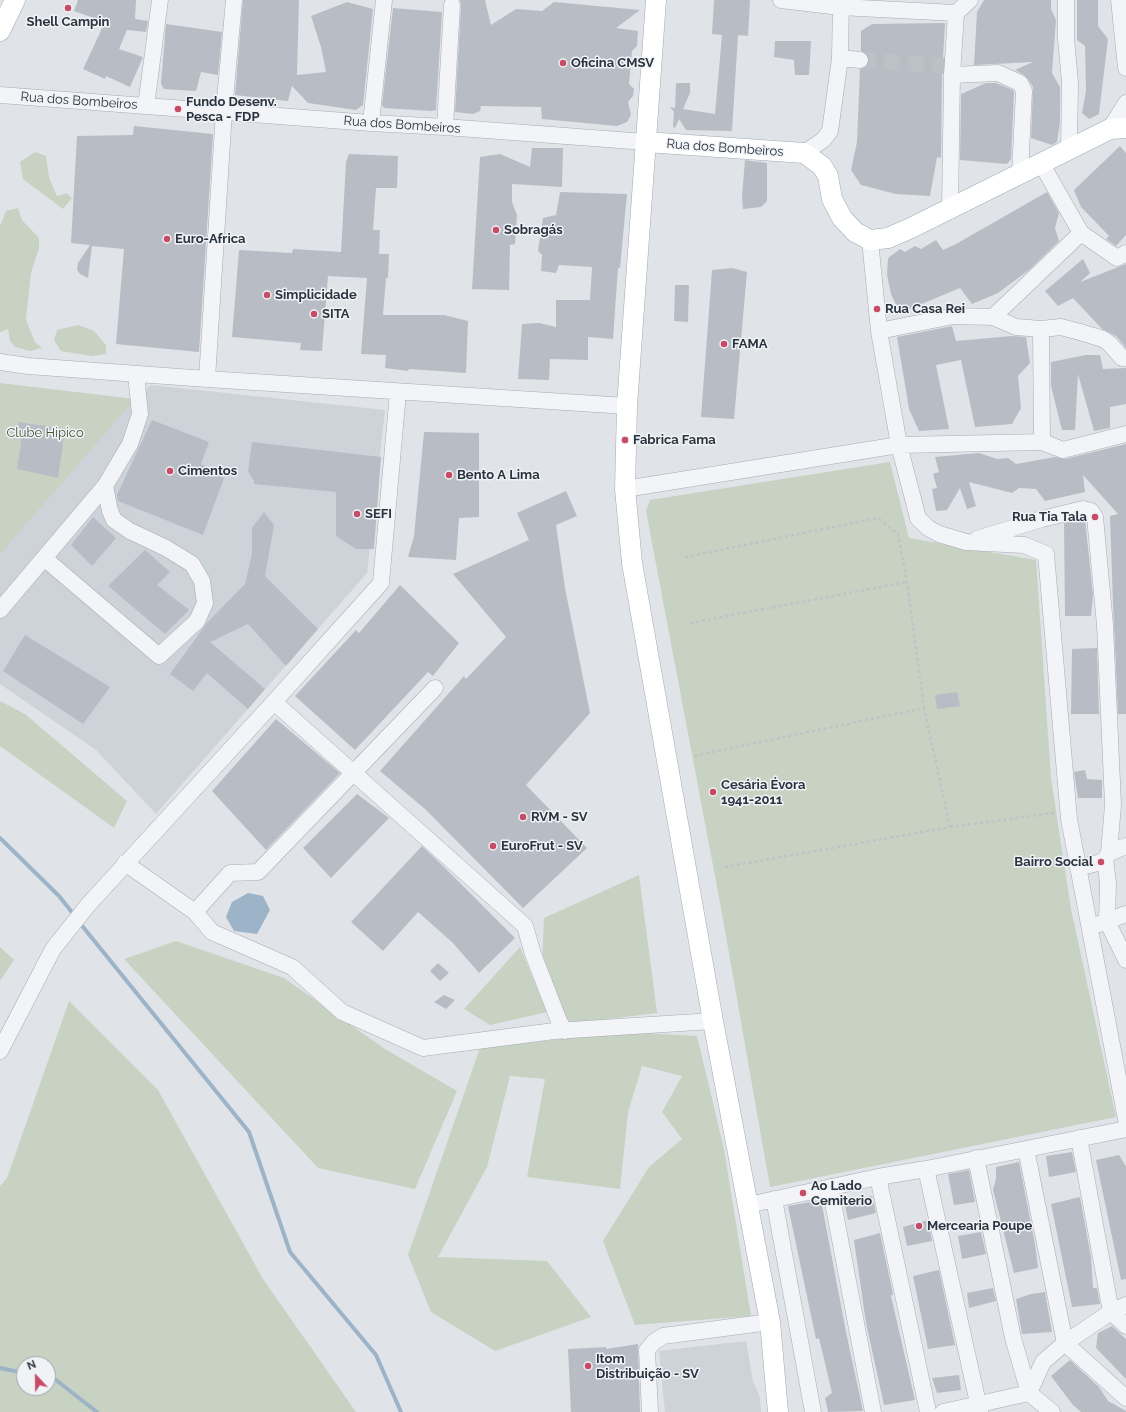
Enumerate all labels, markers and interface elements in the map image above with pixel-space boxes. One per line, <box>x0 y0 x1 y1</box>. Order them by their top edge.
marker: Shell Campin <box>63 3 73 13</box>
place label: Shell Campin <box>27 14 109 30</box>
place label: Oficina CMSV <box>571 55 654 71</box>
marker: Oficina CMSV <box>558 58 568 68</box>
street label: Rua dos Bombeiros <box>20 89 138 113</box>
place label: Fundo Desenv. Pesca - FDP <box>186 94 277 125</box>
marker: Fundo Desenv. Pesca - FDP <box>173 104 183 114</box>
street label: Rua dos Bombeiros <box>343 113 461 137</box>
street label: Rua dos Bombeiros <box>666 136 784 160</box>
place label: Sobragás <box>504 222 563 238</box>
marker: Sobragás <box>491 225 501 235</box>
place label: Euro-Africa <box>175 231 245 247</box>
marker: Euro-Africa <box>162 234 172 244</box>
place label: Simplicidade <box>275 287 357 303</box>
marker: Simplicidade <box>262 290 272 300</box>
place label: Rua Casa Rei <box>885 301 965 317</box>
marker: Rua Casa Rei <box>872 304 882 314</box>
place label: SITA <box>322 306 350 322</box>
marker: SITA <box>309 309 319 319</box>
place label: FAMA <box>732 336 768 352</box>
marker: FAMA <box>719 339 729 349</box>
park label: Clube Hipico <box>6 425 84 441</box>
place label: Fabrica Fama <box>633 432 716 448</box>
marker: Fabrica Fama <box>620 435 630 445</box>
place label: Cimentos <box>178 463 237 479</box>
marker: Cimentos <box>165 466 175 476</box>
place label: Bento A Lima <box>457 467 540 483</box>
marker: Bento A Lima <box>444 470 454 480</box>
place label: SEFI <box>365 506 392 522</box>
marker: SEFI <box>352 509 362 519</box>
place label: Rua Tia Tala <box>1012 509 1087 525</box>
marker: Rua Tia Tala <box>1090 512 1100 522</box>
place label: Cesária Évora 1941-2011 <box>721 777 805 808</box>
marker: Cesária Évora 1941-2011 <box>708 787 718 797</box>
place label: RVM - SV <box>531 809 588 825</box>
marker: RVM - SV <box>518 812 528 822</box>
place label: EuroFrut - SV <box>501 838 583 854</box>
marker: EuroFrut - SV <box>488 841 498 851</box>
place label: Bairro Social <box>1014 854 1093 870</box>
marker: Bairro Social <box>1096 857 1106 867</box>
place label: Ao Lado Cemiterio <box>811 1178 872 1209</box>
marker: Ao Lado Cemiterio <box>798 1188 808 1198</box>
place label: Mercearia Poupe <box>927 1218 1032 1234</box>
marker: Mercearia Poupe <box>914 1221 924 1231</box>
place label: Itom Distribuição - SV <box>596 1351 699 1382</box>
north arrow <box>16 1356 56 1396</box>
text: N <box>25 1358 38 1373</box>
marker: Itom Distribuição - SV <box>583 1361 593 1371</box>

